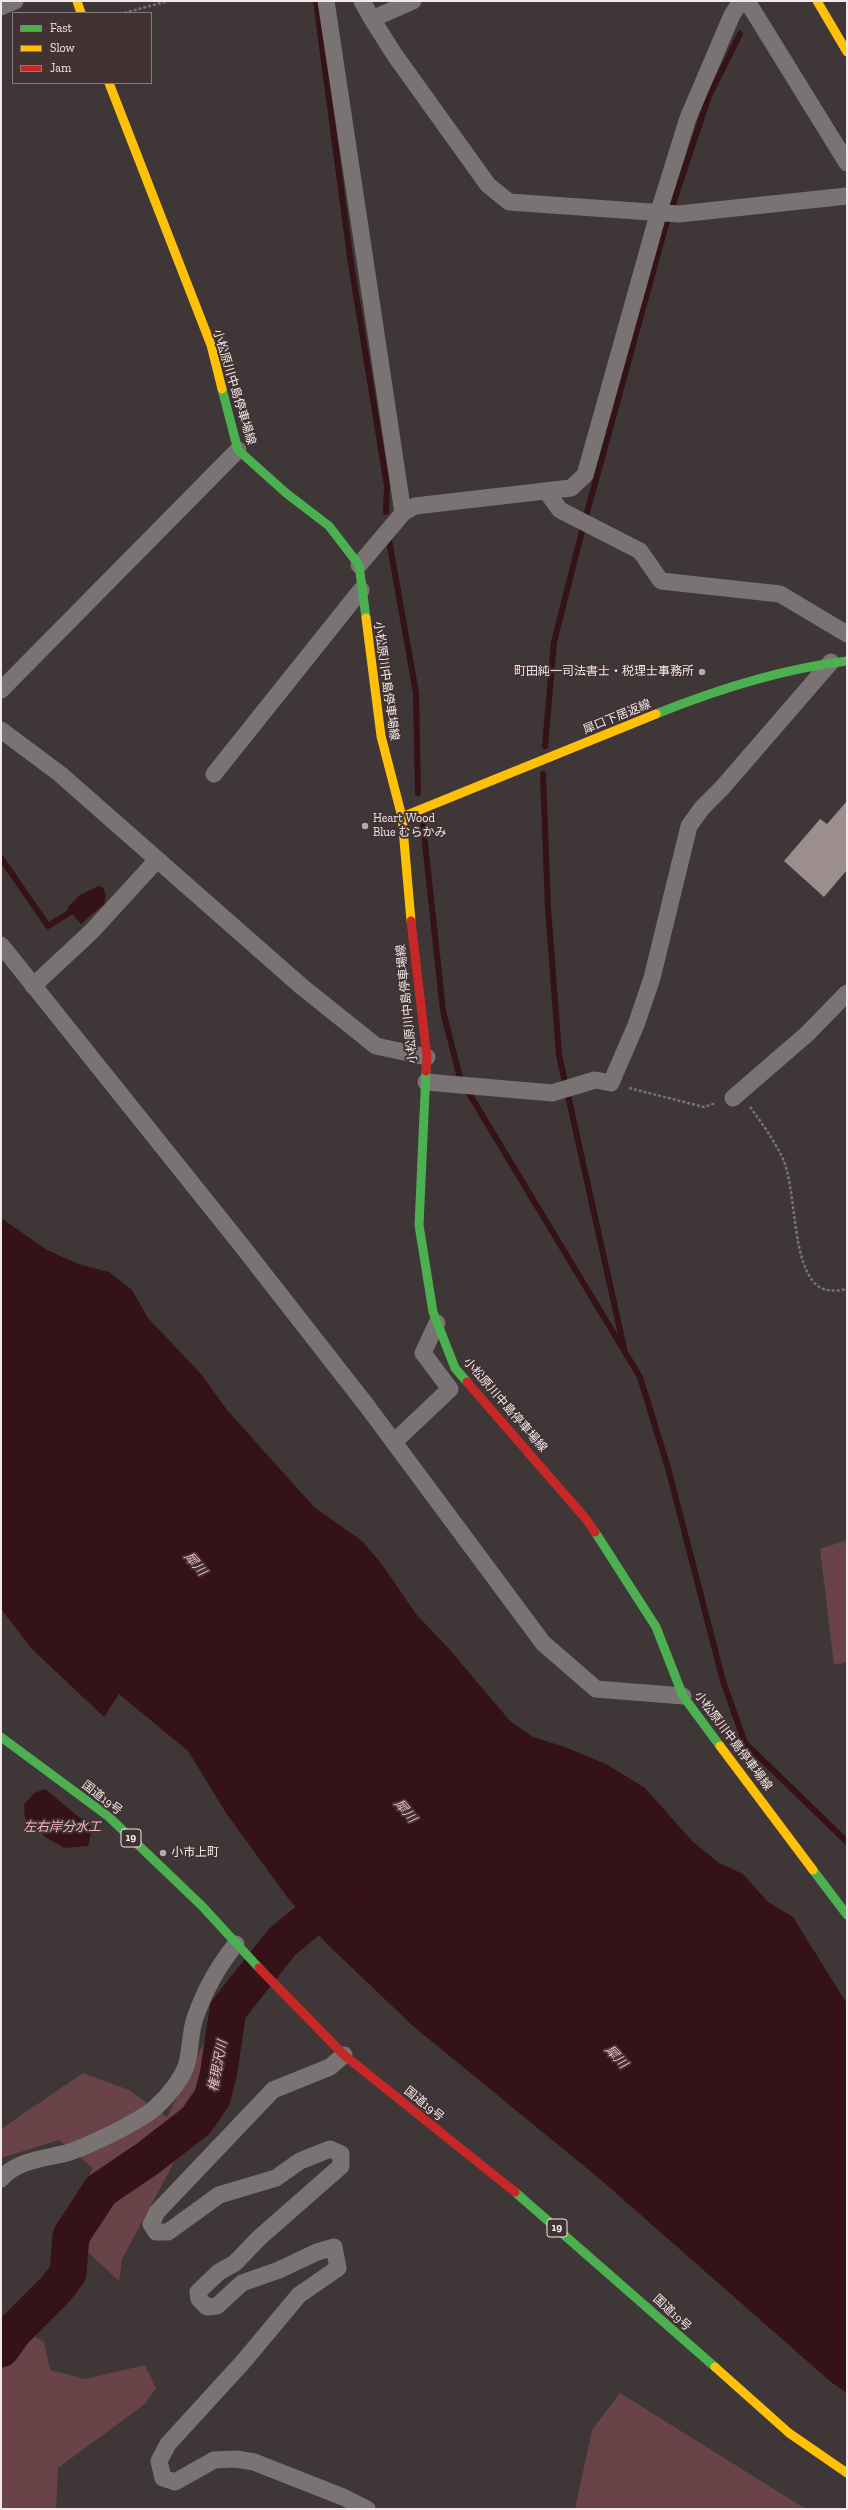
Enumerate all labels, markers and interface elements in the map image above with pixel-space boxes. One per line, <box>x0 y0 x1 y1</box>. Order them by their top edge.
legend <box>12 12 152 84</box>
text: Fast <box>50 21 72 35</box>
text: Slow <box>50 41 75 55</box>
text: Jam <box>50 61 71 75</box>
street label: 小松原川中島停車場線 <box>210 328 258 446</box>
street label: 小松原川中島停車場線 <box>371 621 401 741</box>
place label: 町田純一司法書士・税理士事務所 <box>514 665 694 679</box>
marker: 町田純一司法書士・税理士事務所 <box>697 667 707 677</box>
street label: 犀口下居返線 <box>581 697 653 737</box>
place label: Heart Wood Blue むらかみ <box>373 812 446 840</box>
marker: Heart Wood Blue むらかみ <box>360 821 370 831</box>
street label: 小松原川中島停車場線 <box>394 944 420 1064</box>
street label: 小松原川中島停車場線 <box>460 1355 550 1455</box>
water label: 犀川 <box>181 1549 209 1579</box>
street label: 小松原川中島停車場線 <box>691 1689 775 1793</box>
street label: 国道19号 <box>79 1778 125 1818</box>
water label: 犀川 <box>391 1796 419 1826</box>
water label: 左右岸分水工 <box>23 1819 101 1835</box>
road number: 19 <box>121 1829 141 1847</box>
place label: 小市上町 <box>171 1846 219 1860</box>
marker: 小市上町 <box>158 1848 168 1858</box>
water label: 権現沢川 <box>205 2039 231 2093</box>
water label: 犀川 <box>601 2042 631 2072</box>
street label: 国道19号 <box>401 2084 447 2124</box>
road number: 19 <box>547 2219 567 2237</box>
street label: 国道19号 <box>650 2292 694 2334</box>

